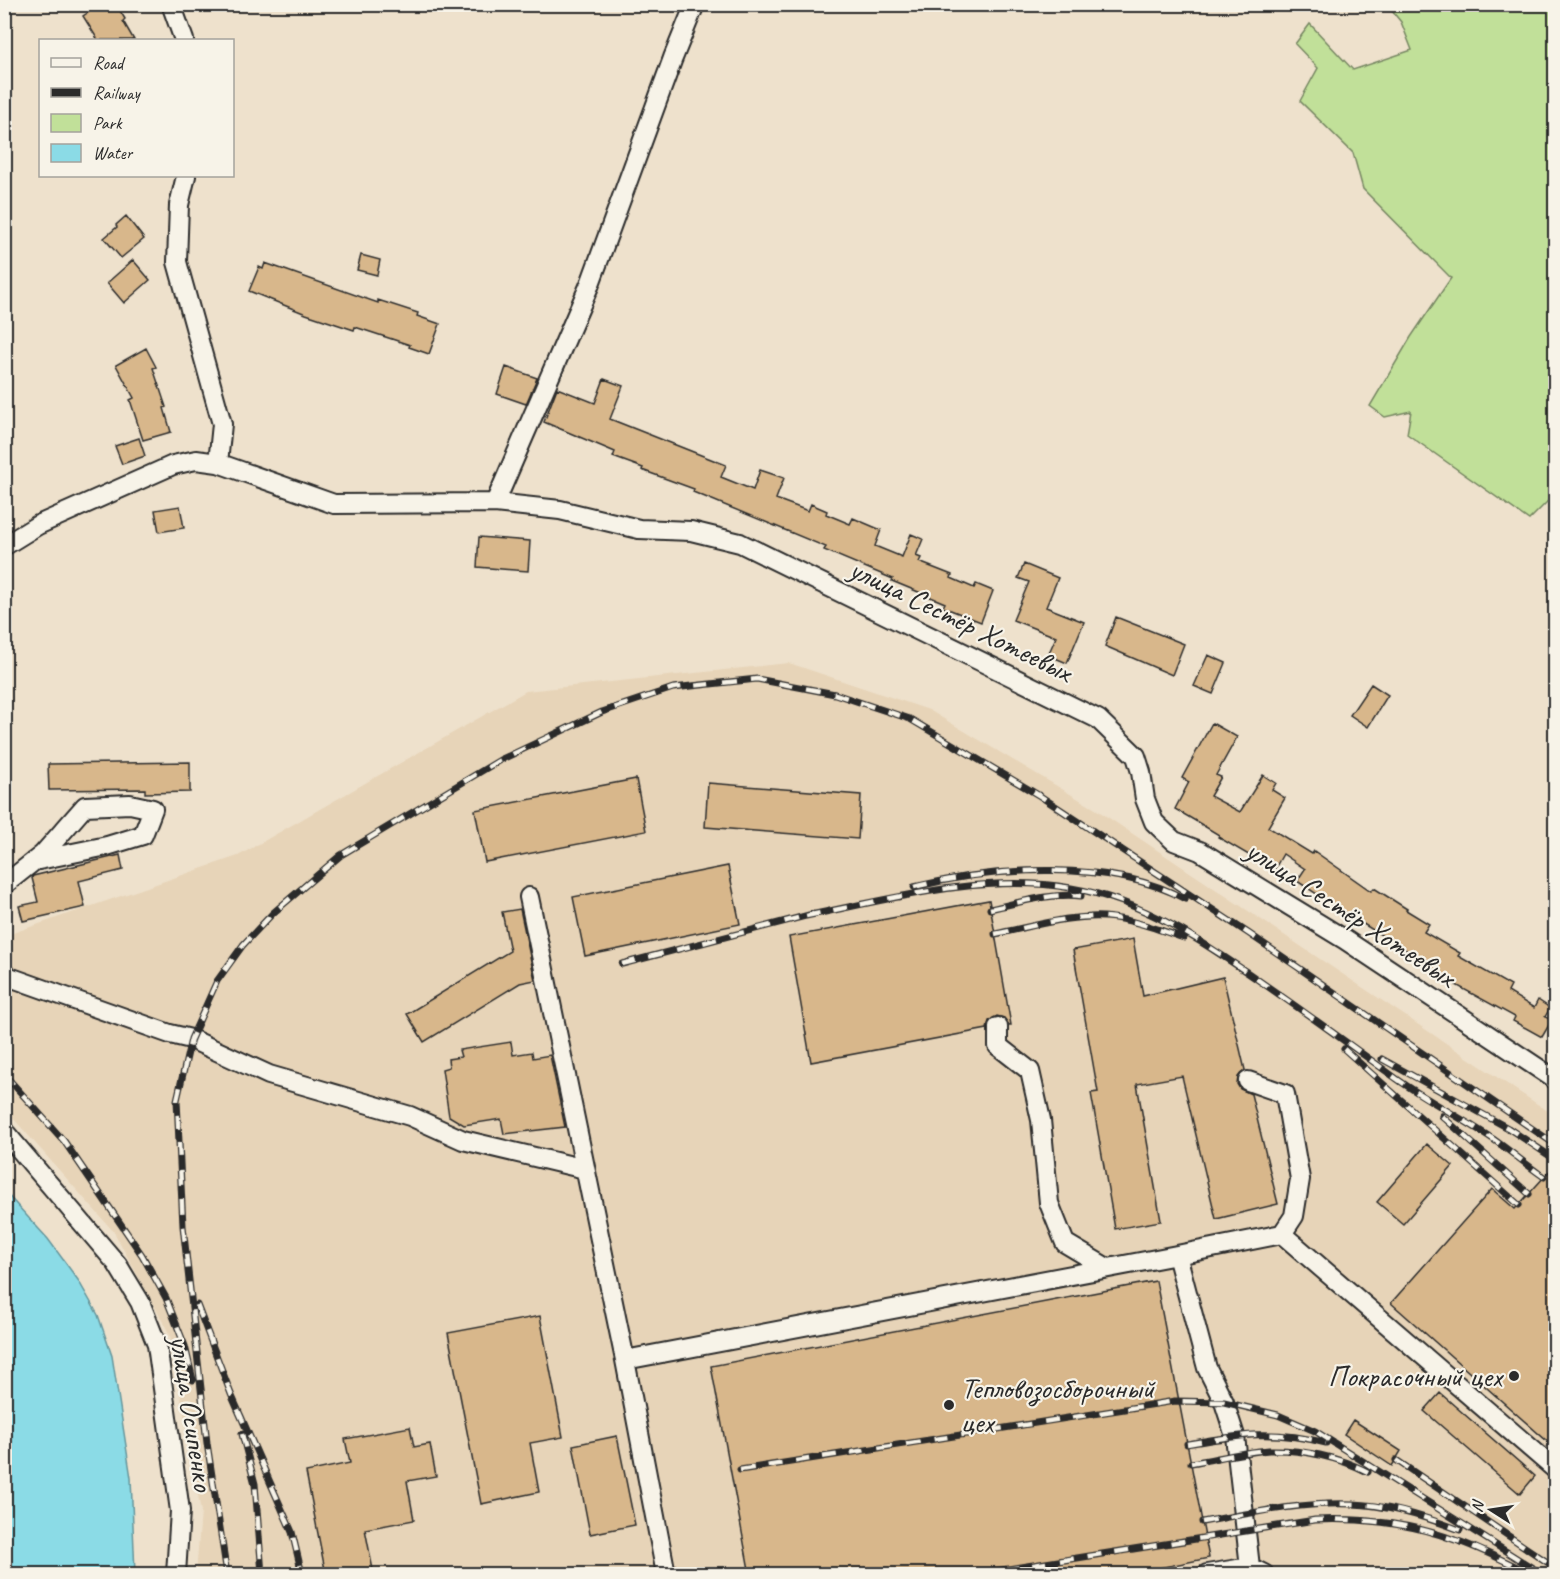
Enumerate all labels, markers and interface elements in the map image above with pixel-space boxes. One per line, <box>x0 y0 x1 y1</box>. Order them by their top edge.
legend <box>39 39 234 177</box>
text: Road <box>93 52 126 74</box>
text: Railway <box>93 82 141 104</box>
text: Park <box>93 112 123 134</box>
text: Water <box>93 142 134 164</box>
street label: улица Сестёр Хотеевых <box>842 549 1081 692</box>
street label: улица Сестёр Хотеевых <box>1237 830 1466 997</box>
street label: улица Осипенко <box>161 1330 223 1495</box>
place label: Покрасочный цех <box>1328 1357 1505 1395</box>
place label: Тепловозосборочный цех <box>961 1369 1156 1441</box>
marker: Покрасочный цех <box>1507 1369 1521 1383</box>
marker: Тепловозосборочный цех <box>942 1398 956 1412</box>
north arrow <box>1461 1480 1521 1540</box>
text: N <box>1466 1497 1489 1514</box>

